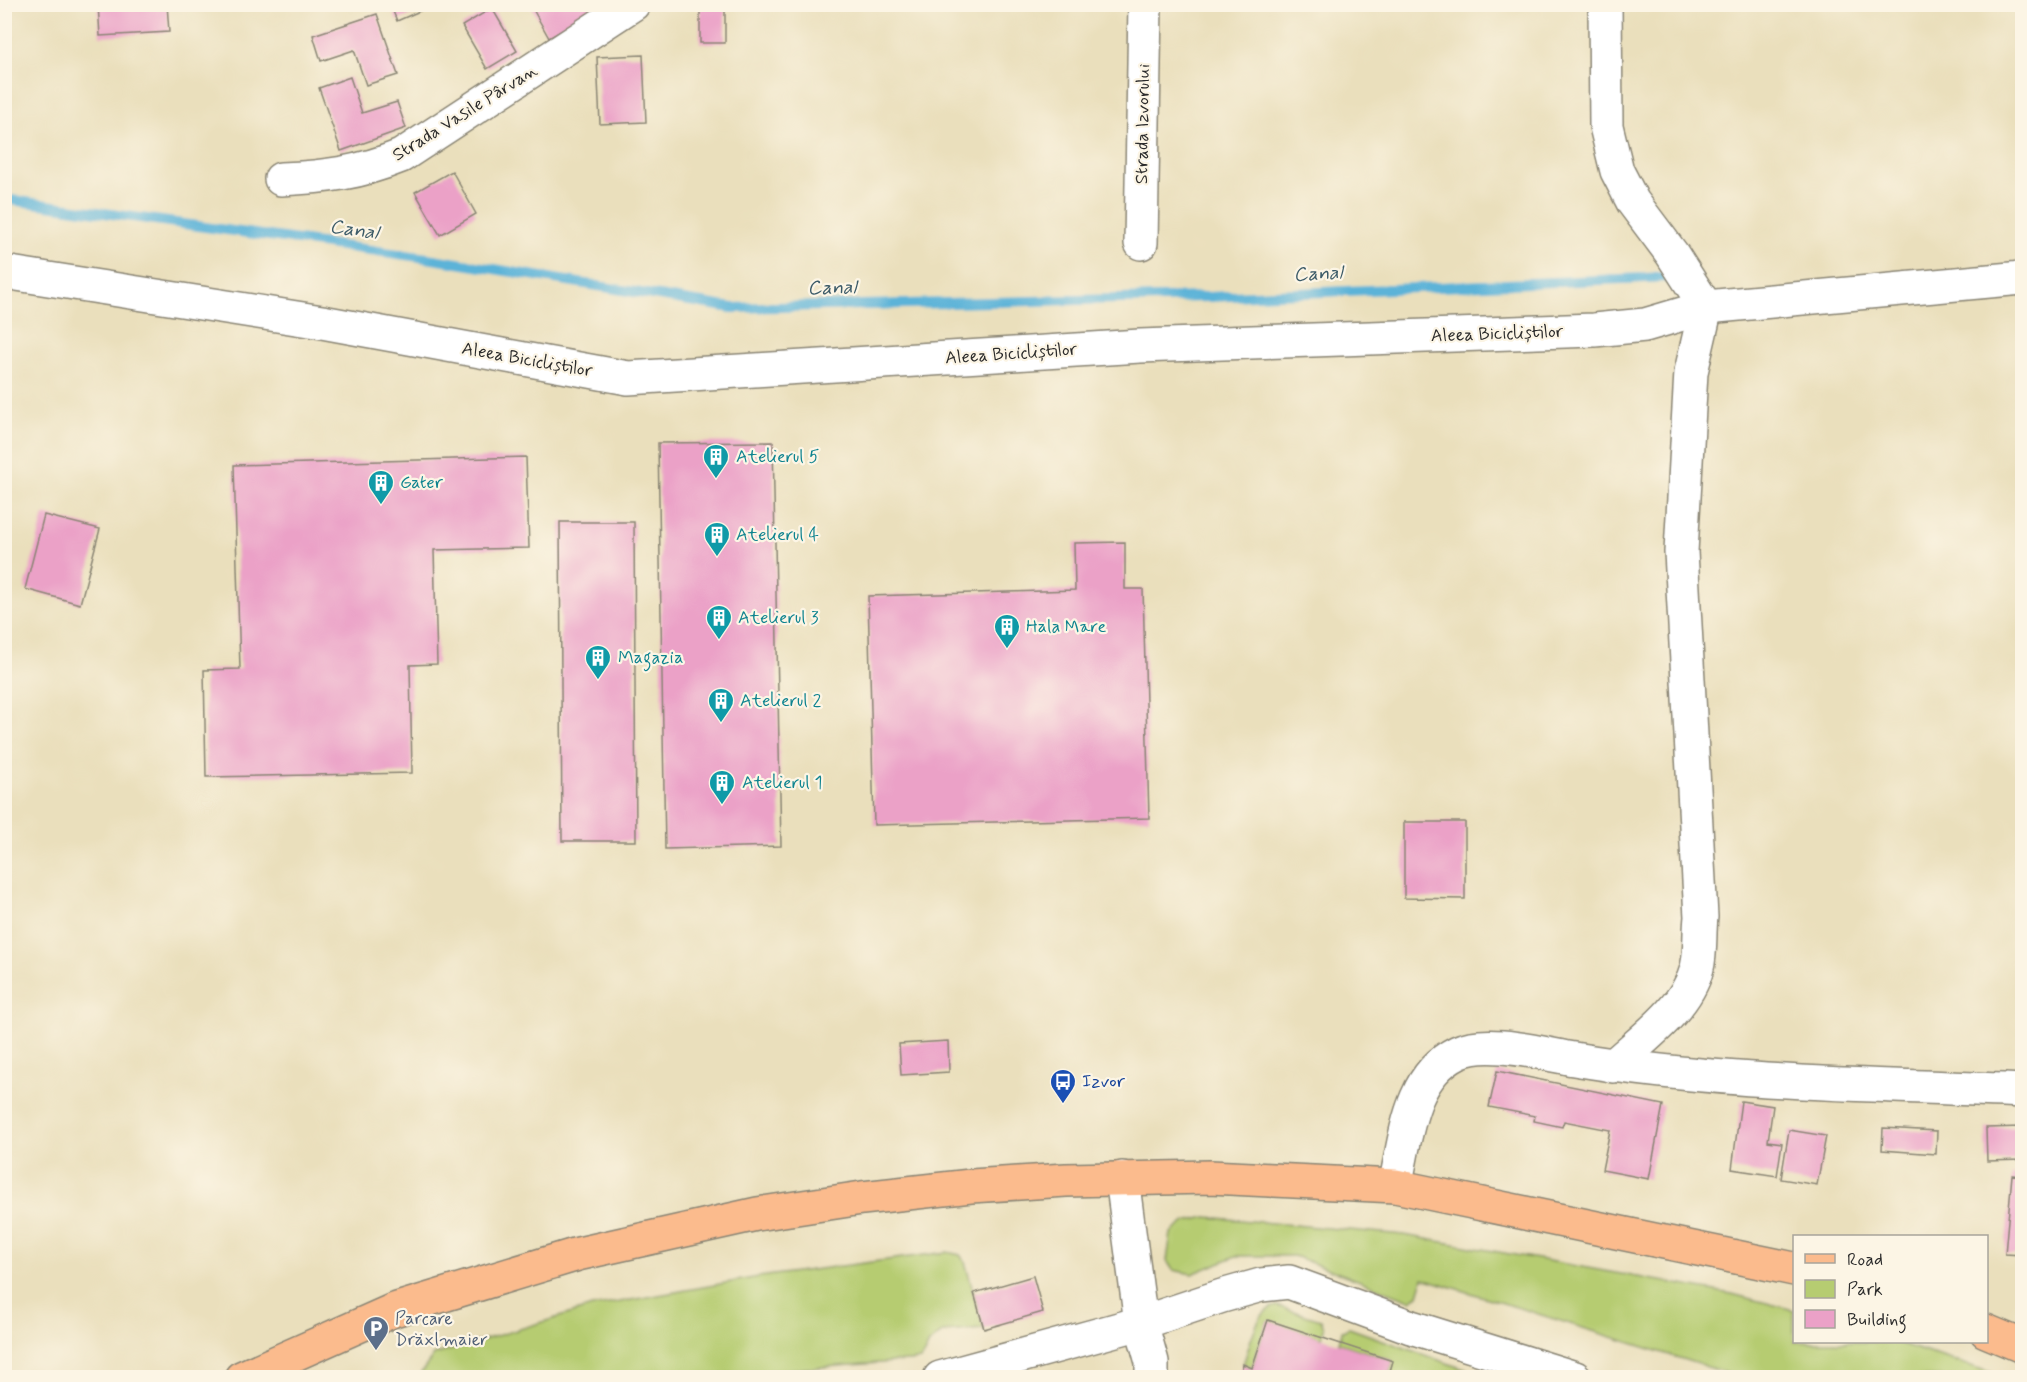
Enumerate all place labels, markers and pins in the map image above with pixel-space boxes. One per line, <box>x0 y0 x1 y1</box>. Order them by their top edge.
building icon: Atelierul 5 <box>701 442 731 480</box>
place label: Atelierul 5 <box>736 445 820 469</box>
building icon: Gater <box>366 468 396 506</box>
place label: Gater <box>400 471 444 495</box>
building icon: Atelierul 4 <box>702 520 732 558</box>
place label: Atelierul 4 <box>736 523 819 547</box>
building icon: Atelierul 3 <box>704 603 734 641</box>
place label: Atelierul 3 <box>738 606 819 630</box>
building icon: Hala Mare <box>992 612 1022 650</box>
place label: Hala Mare <box>1026 615 1107 639</box>
building icon: Magazia <box>583 643 613 681</box>
place label: Magazia <box>618 646 684 672</box>
building icon: Atelierul 2 <box>706 686 736 724</box>
place label: Atelierul 2 <box>740 689 822 713</box>
building icon: Atelierul 1 <box>707 768 737 806</box>
place label: Atelierul 1 <box>742 771 823 795</box>
bus stop icon: Izvor <box>1048 1067 1078 1105</box>
place label: Izvor <box>1082 1070 1125 1094</box>
place label: Parcare Dräxlmaier <box>395 1307 488 1352</box>
parking icon: Parcare Dräxlmaier <box>361 1314 391 1352</box>

